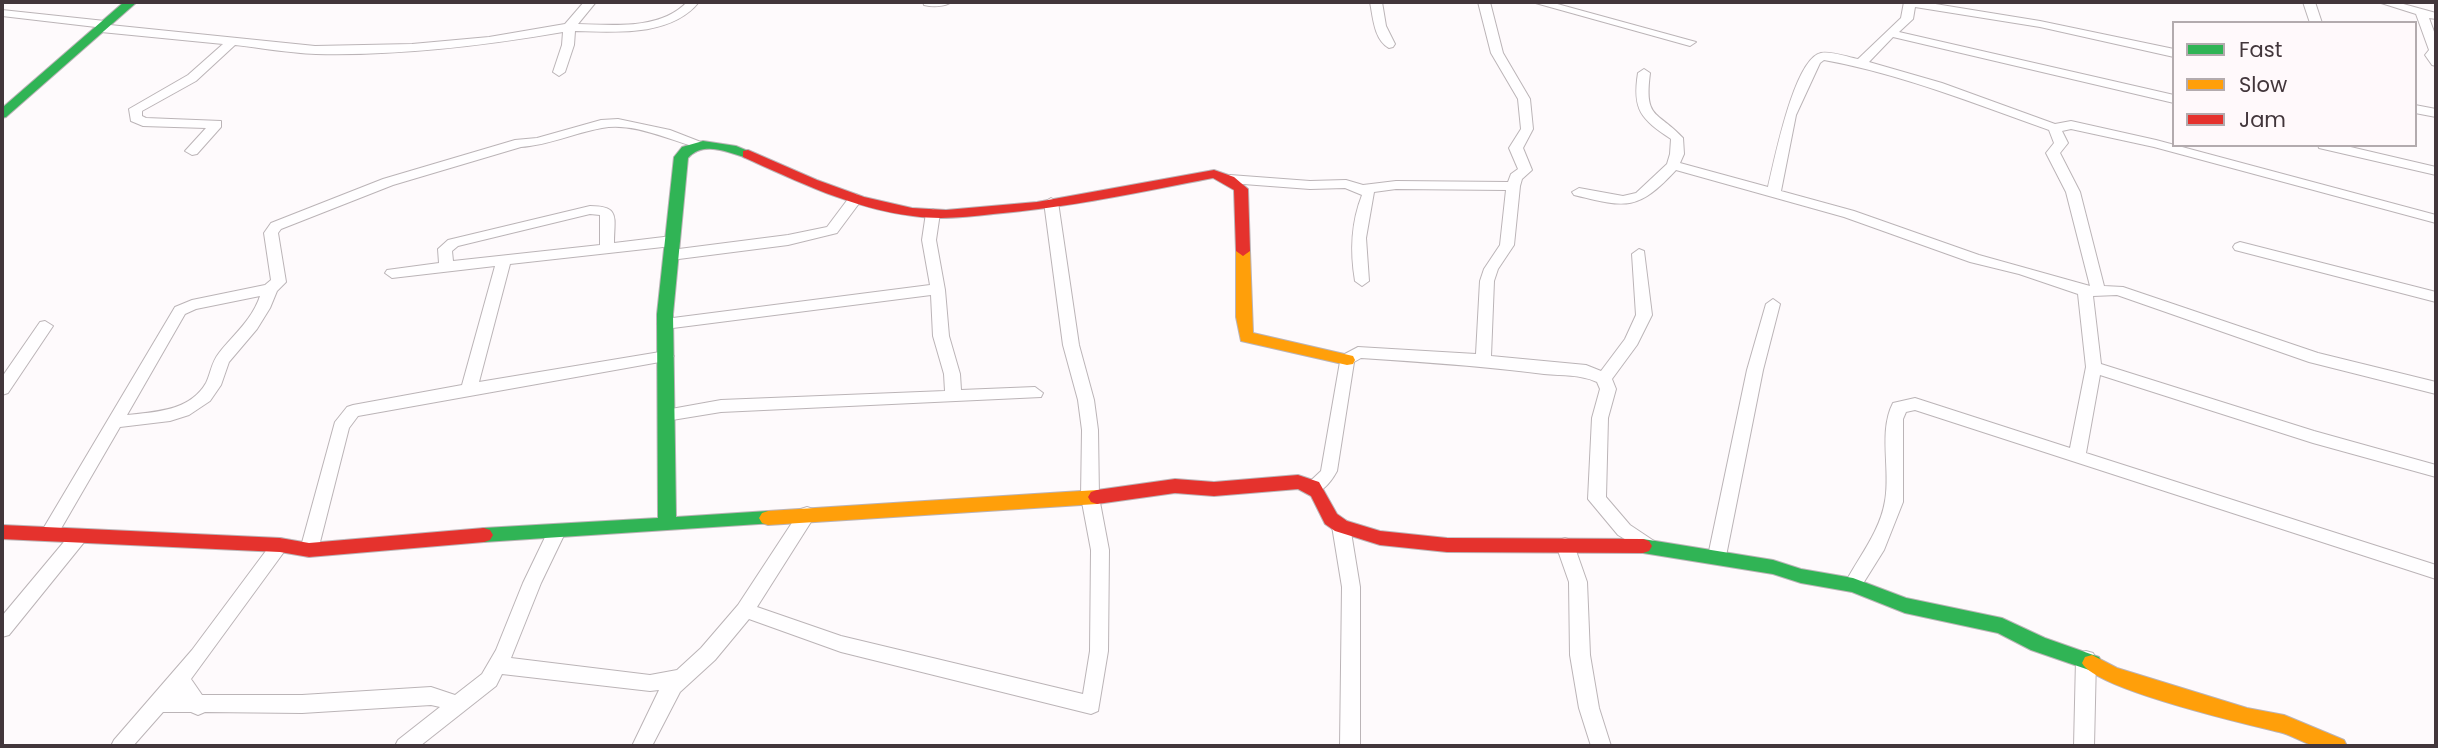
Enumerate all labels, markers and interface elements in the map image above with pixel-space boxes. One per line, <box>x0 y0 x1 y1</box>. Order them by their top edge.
legend <box>2172 21 2417 147</box>
text: Fast <box>2239 35 2282 64</box>
text: Slow <box>2239 70 2287 99</box>
text: Jam <box>2239 105 2286 134</box>

